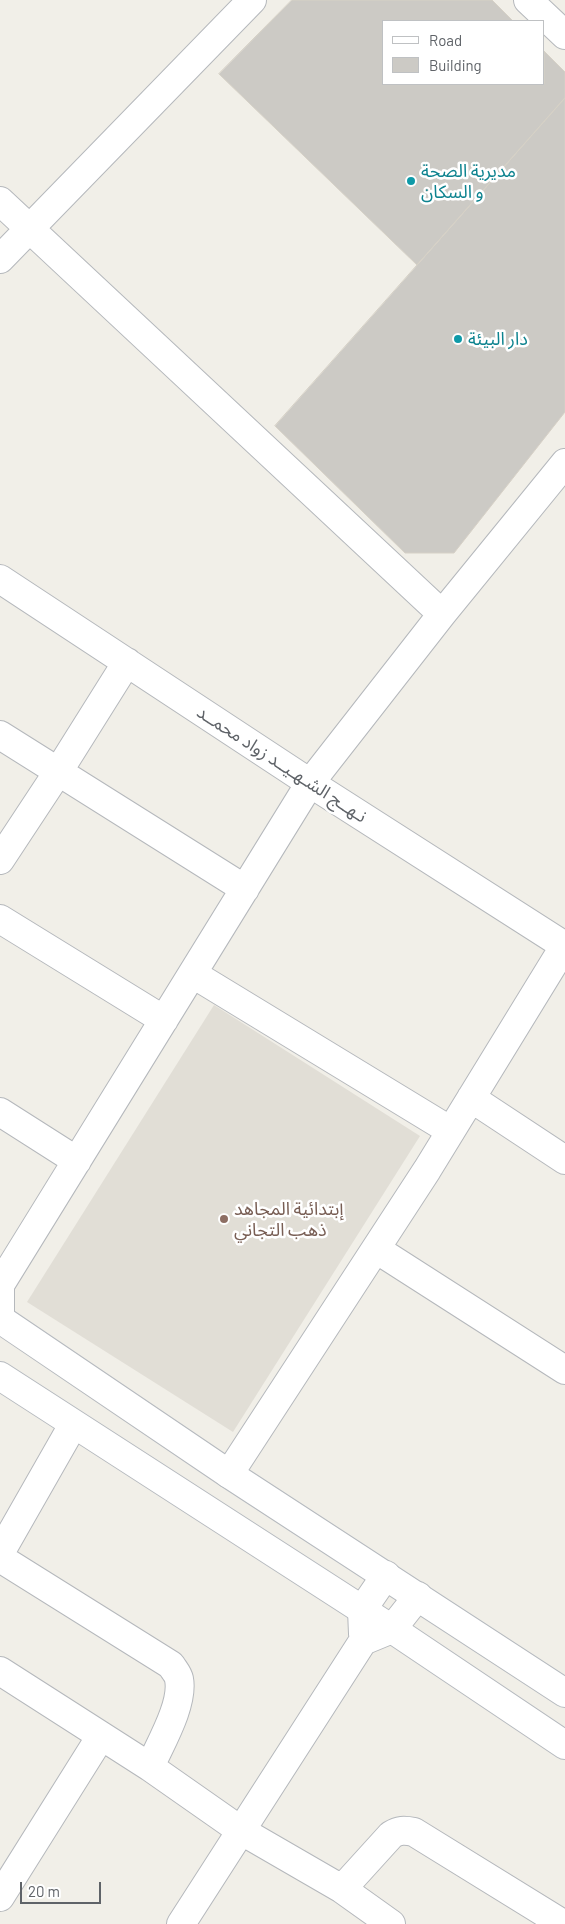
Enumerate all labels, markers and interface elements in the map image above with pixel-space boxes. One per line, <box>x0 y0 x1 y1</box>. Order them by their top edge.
legend <box>382 20 545 85</box>
text: Road <box>429 31 462 49</box>
text: Building <box>429 56 482 74</box>
place label: مديرية الصحة و السكان <box>421 160 516 202</box>
marker: مديرية الصحة و السكان <box>405 175 417 187</box>
place label: دار البيئة <box>468 328 528 350</box>
marker: دار البيئة <box>452 333 464 345</box>
street label: نـهــج الشـهـيــد زواد محمــد <box>193 701 371 827</box>
place label: إبتدائية المجاهد ذهب التجاني <box>234 1198 344 1240</box>
marker: إبتدائية المجاهد ذهب التجاني <box>218 1213 230 1225</box>
scale bar <box>22 1872 104 1904</box>
text: 20 m <box>28 1882 60 1900</box>

